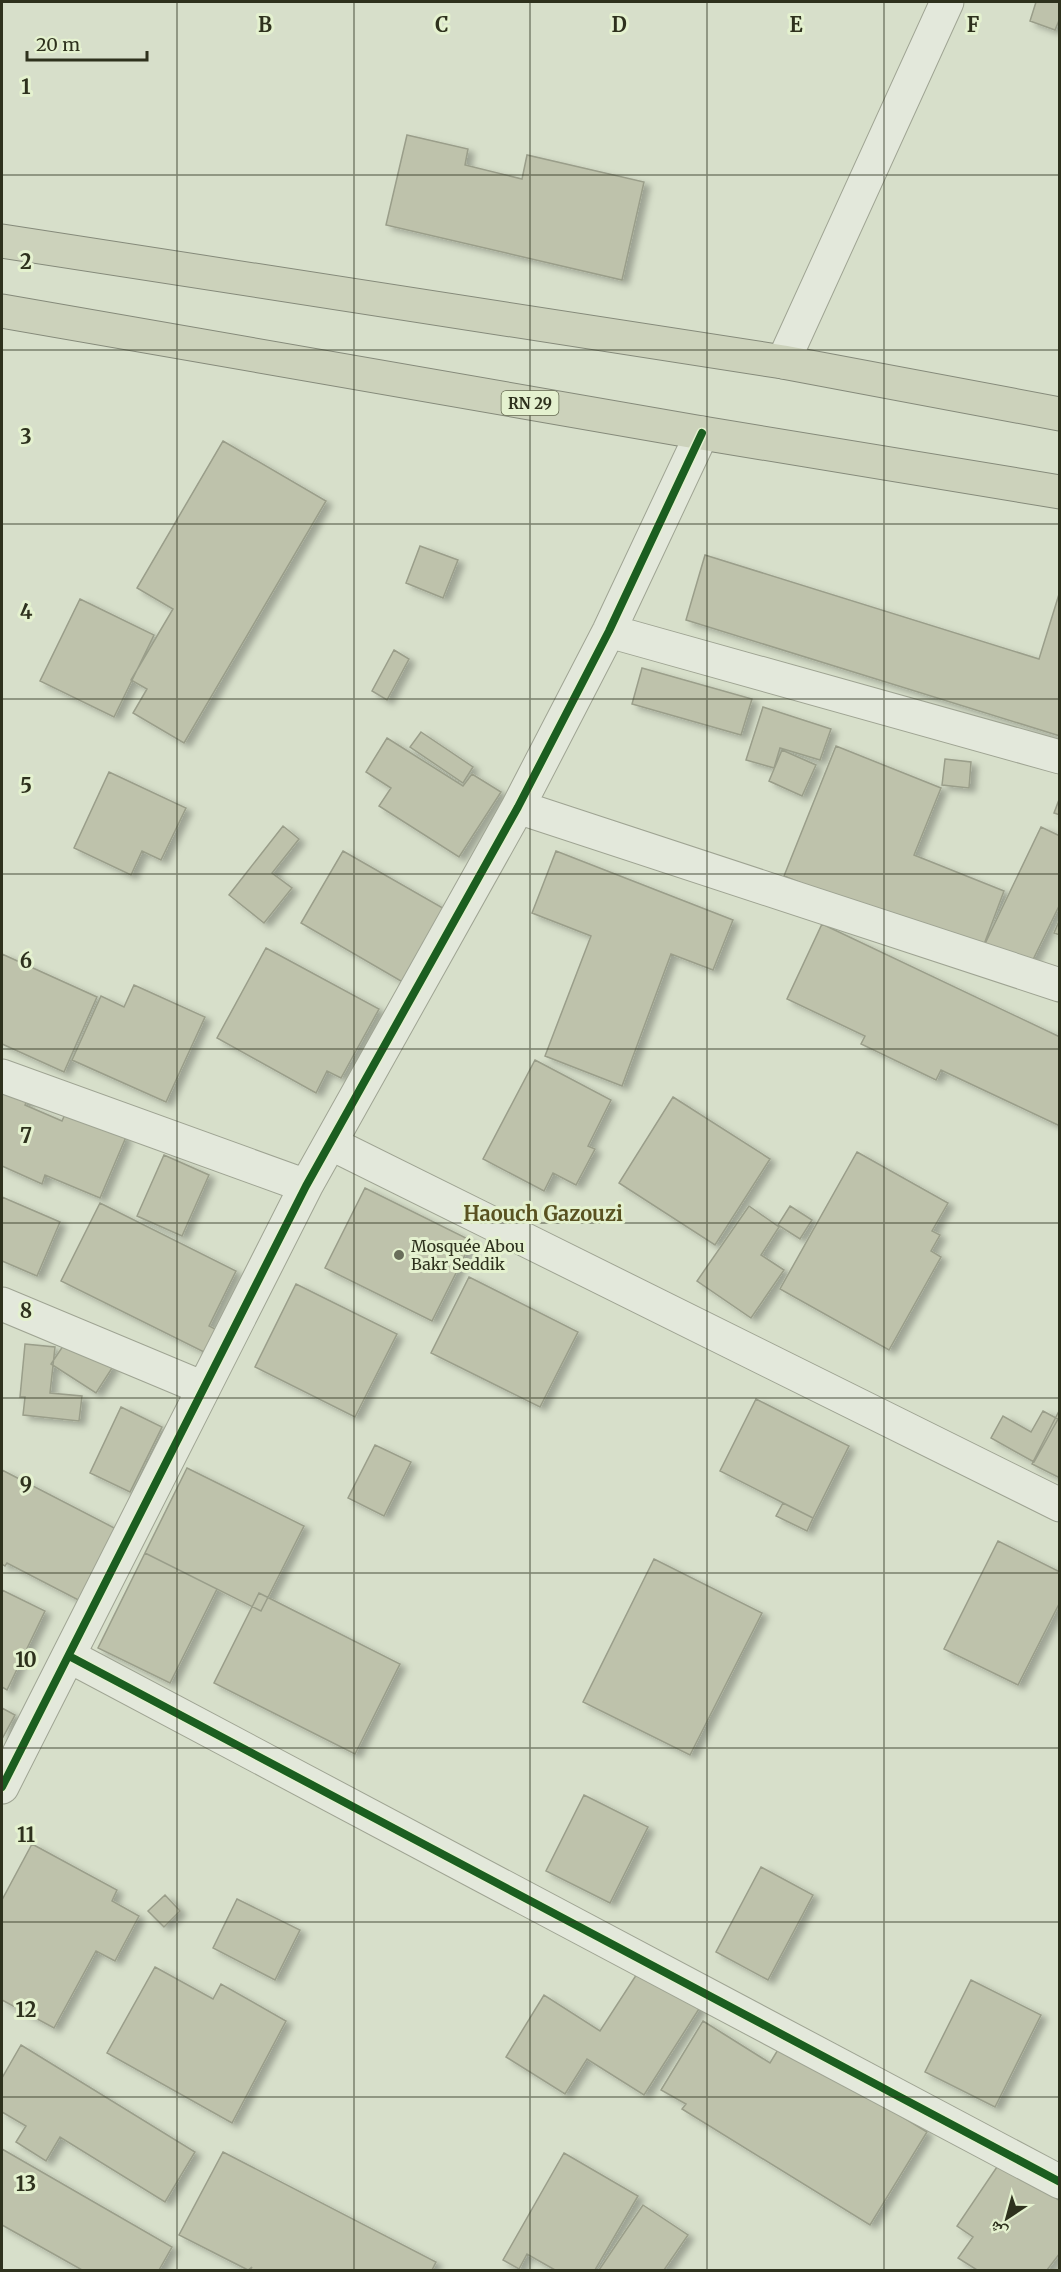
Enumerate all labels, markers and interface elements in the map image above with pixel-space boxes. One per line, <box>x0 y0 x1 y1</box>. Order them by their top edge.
text: B <box>258 12 272 37</box>
text: C <box>435 12 449 37</box>
text: D <box>611 12 627 37</box>
text: E <box>789 12 803 37</box>
text: F <box>967 12 980 37</box>
scale bar <box>27 24 147 62</box>
text: 20 m <box>36 33 80 56</box>
text: 1 <box>21 74 31 99</box>
text: 2 <box>20 249 32 274</box>
road number: RN 29 <box>502 391 558 415</box>
text: 3 <box>20 424 32 449</box>
text: 4 <box>20 599 33 624</box>
text: 5 <box>20 773 32 798</box>
text: 6 <box>20 948 32 973</box>
text: 7 <box>20 1123 32 1148</box>
district label: Haouch Gazouzi <box>463 1201 623 1226</box>
place label: Mosquée Abou Bakr Seddik <box>411 1236 525 1274</box>
marker: Mosquée Abou Bakr Seddik <box>392 1248 406 1262</box>
text: 8 <box>20 1298 32 1323</box>
text: 9 <box>20 1472 32 1497</box>
text: 10 <box>15 1647 37 1672</box>
text: 11 <box>17 1822 35 1847</box>
text: 12 <box>16 1997 37 2022</box>
text: 13 <box>16 2171 36 2196</box>
north arrow <box>977 2188 1037 2248</box>
text: ش <box>985 2217 1011 2243</box>

